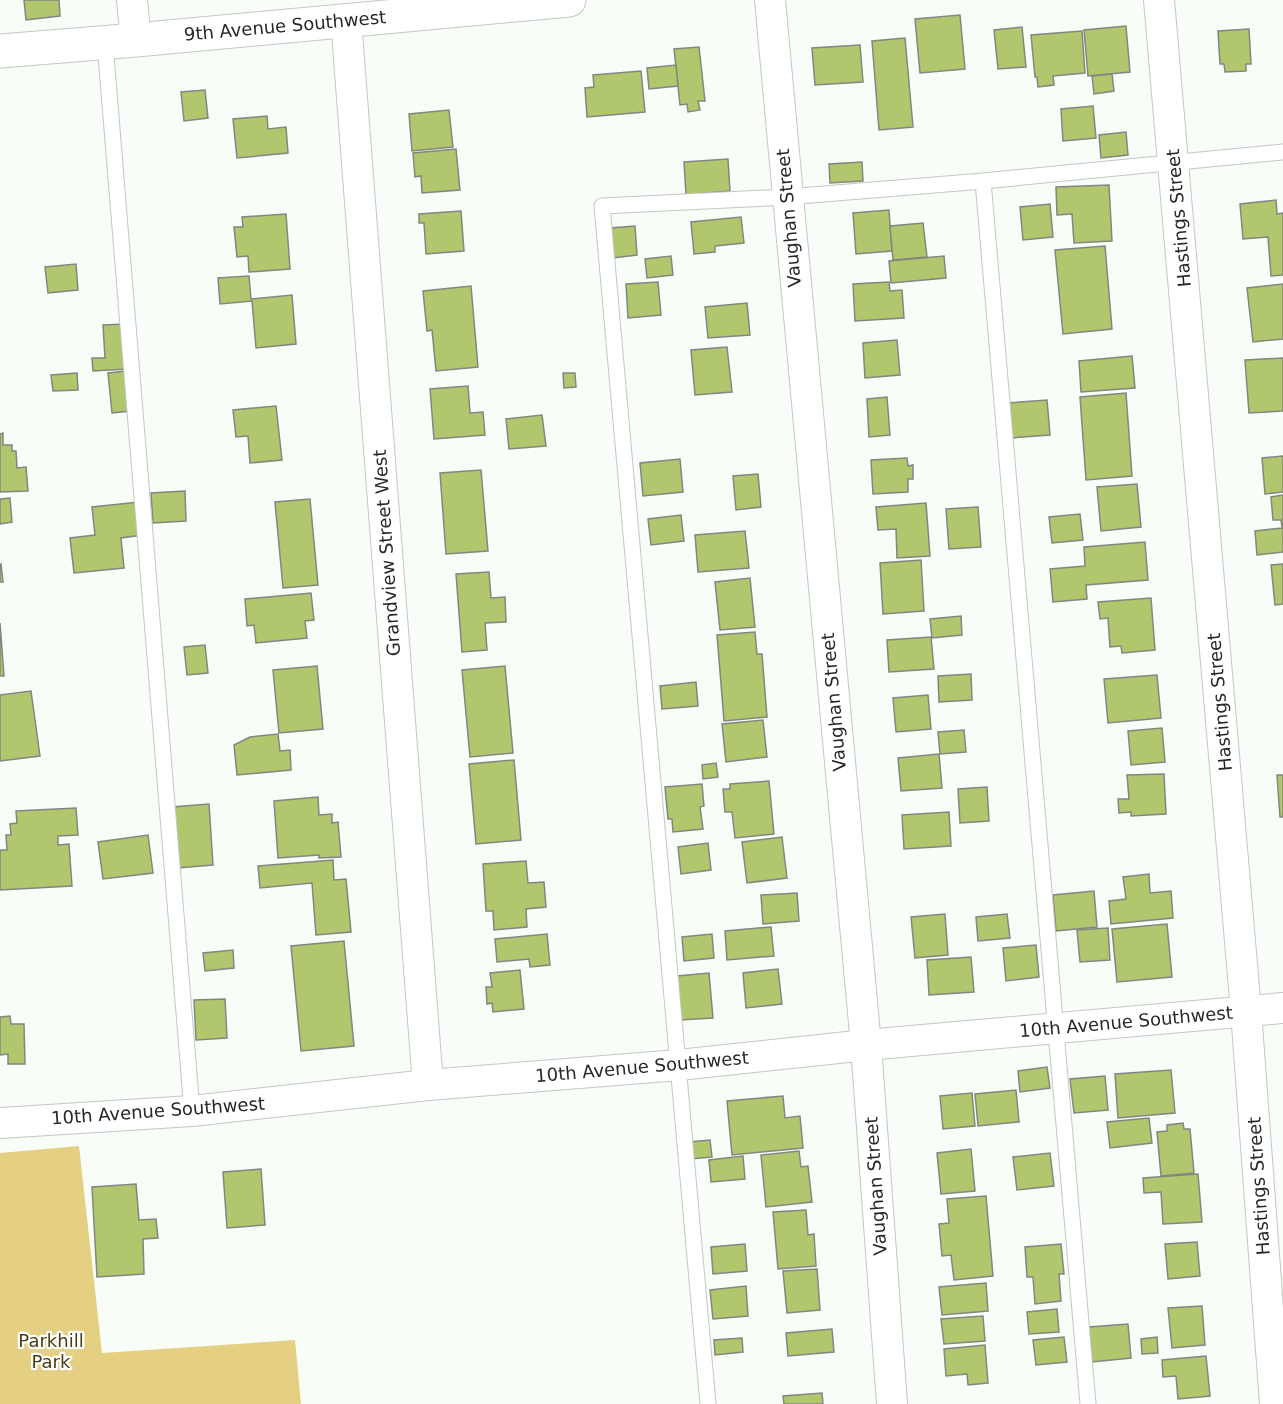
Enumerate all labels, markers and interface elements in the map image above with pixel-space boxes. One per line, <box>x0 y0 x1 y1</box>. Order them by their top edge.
street label: 9th Avenue Southwest <box>183 6 387 45</box>
street label: Vaughan Street <box>772 148 805 288</box>
street label: Hastings Street <box>1162 148 1195 288</box>
street label: Grandview Street West <box>369 449 404 657</box>
street label: Vaughan Street <box>817 632 850 772</box>
street label: Hastings Street <box>1203 632 1236 772</box>
street label: 10th Avenue Southwest <box>1018 1002 1234 1041</box>
street label: 10th Avenue Southwest <box>534 1047 750 1086</box>
street label: 10th Avenue Southwest <box>50 1093 266 1128</box>
street label: Vaughan Street <box>860 1116 891 1256</box>
street label: Hastings Street <box>1243 1116 1274 1256</box>
park label: Parkhill Park <box>18 1330 84 1372</box>

